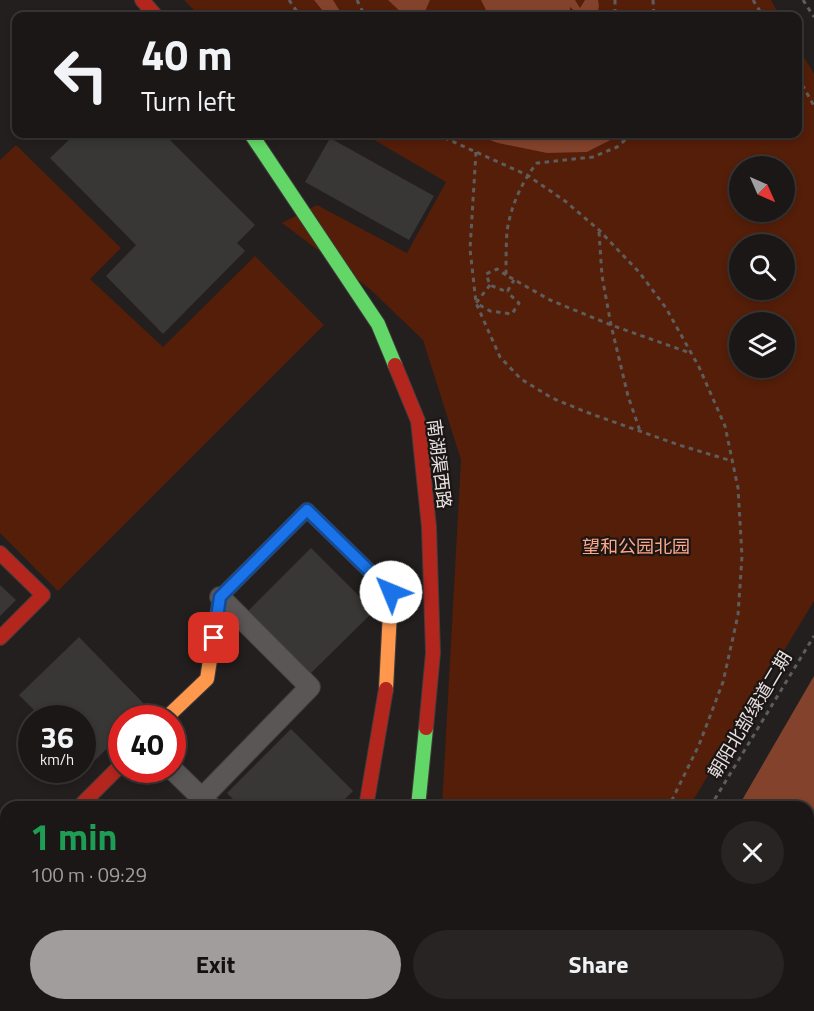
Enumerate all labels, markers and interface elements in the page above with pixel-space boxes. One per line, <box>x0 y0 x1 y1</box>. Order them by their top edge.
text: 40 m <box>141 22 233 86</box>
icon: left <box>42 36 120 114</box>
text: Turn left <box>141 80 235 121</box>
north arrow <box>729 156 795 222</box>
map controls <box>729 156 795 378</box>
button: search <box>729 234 795 300</box>
button: layers <box>729 312 795 378</box>
street label: 南湖渠西路 <box>421 418 458 510</box>
park label: 望和公园北园 <box>582 533 690 560</box>
position arrow <box>359 560 423 624</box>
pin <box>188 612 239 663</box>
icon: arrive <box>197 621 230 654</box>
street label: 朝阳北部绿道二期 <box>701 646 798 783</box>
speed limit sign: 40 <box>108 705 186 783</box>
text: 36 <box>40 714 74 760</box>
text: km/h <box>40 748 74 771</box>
text: 1 min <box>30 809 117 864</box>
button: close <box>721 821 784 884</box>
text: 100 m · 09:29 <box>30 859 147 890</box>
button: Exit <box>30 930 401 999</box>
button: Share <box>413 930 784 999</box>

